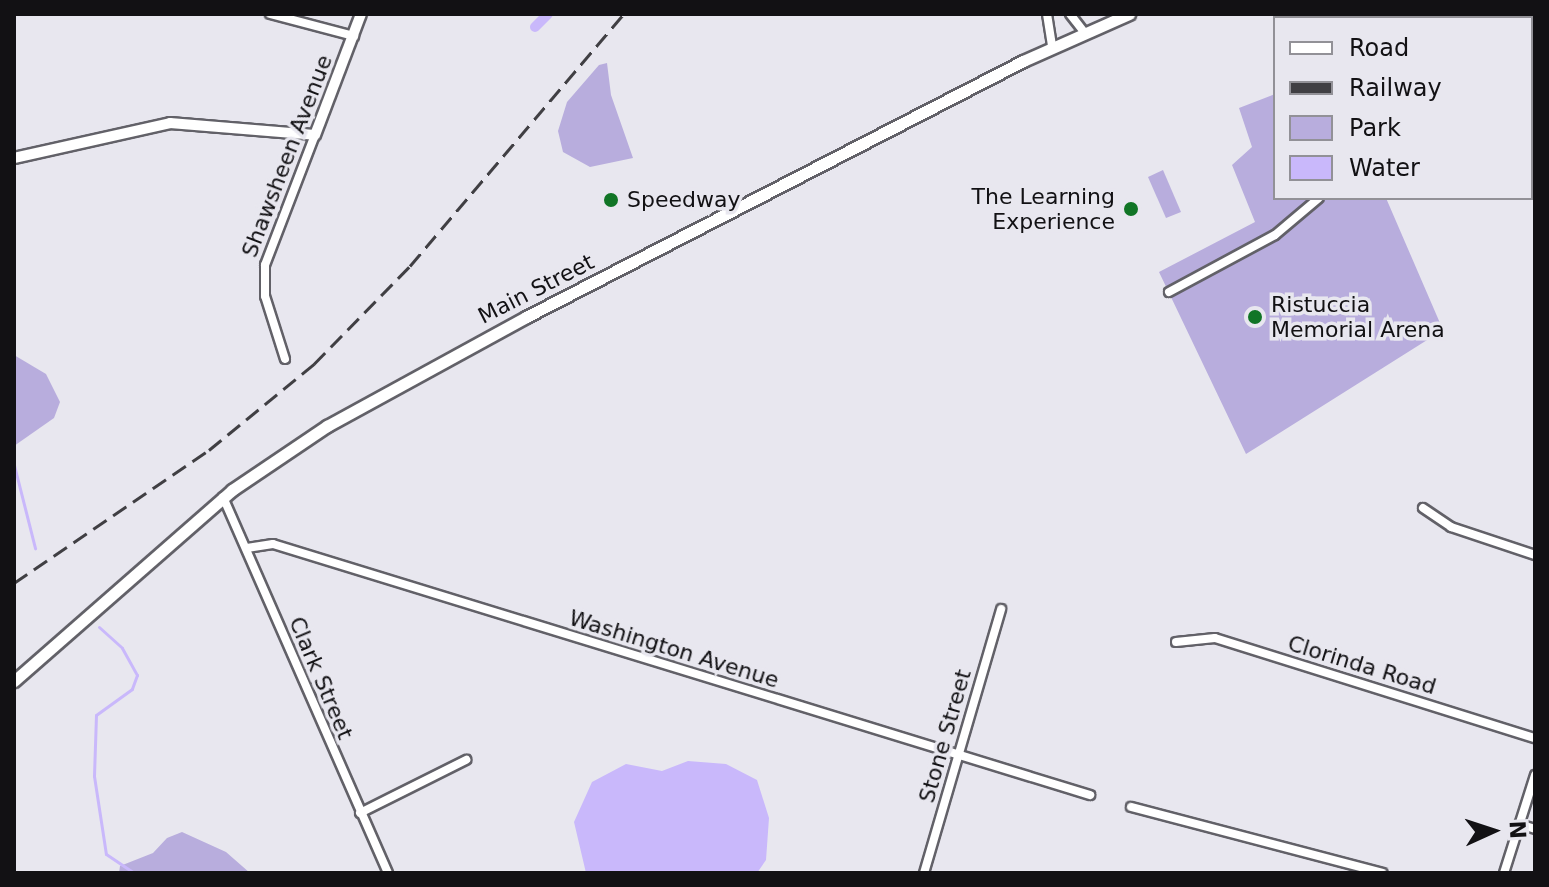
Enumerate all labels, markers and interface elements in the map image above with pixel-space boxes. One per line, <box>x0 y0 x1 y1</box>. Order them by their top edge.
legend <box>1273 16 1533 200</box>
text: Road <box>1349 34 1409 62</box>
street label: Shawsheen Avenue <box>236 51 338 261</box>
text: Railway <box>1349 74 1442 102</box>
text: Park <box>1349 114 1401 142</box>
text: Water <box>1349 154 1420 182</box>
place label: The Learning Experience <box>972 183 1115 234</box>
place label: Speedway <box>627 187 740 213</box>
marker: Speedway <box>602 191 620 209</box>
marker: The Learning Experience <box>1122 200 1140 218</box>
street label: Main Street <box>474 249 598 329</box>
place label: Ristuccia Memorial Arena <box>1271 291 1445 342</box>
marker: Ristuccia Memorial Arena <box>1246 308 1264 326</box>
street label: Washington Avenue <box>566 605 782 693</box>
street label: Clark Street <box>283 613 359 743</box>
street label: Clorinda Road <box>1285 630 1439 700</box>
street label: Stone Street <box>913 666 977 806</box>
north arrow <box>1453 791 1533 871</box>
text: N <box>1505 820 1530 840</box>

